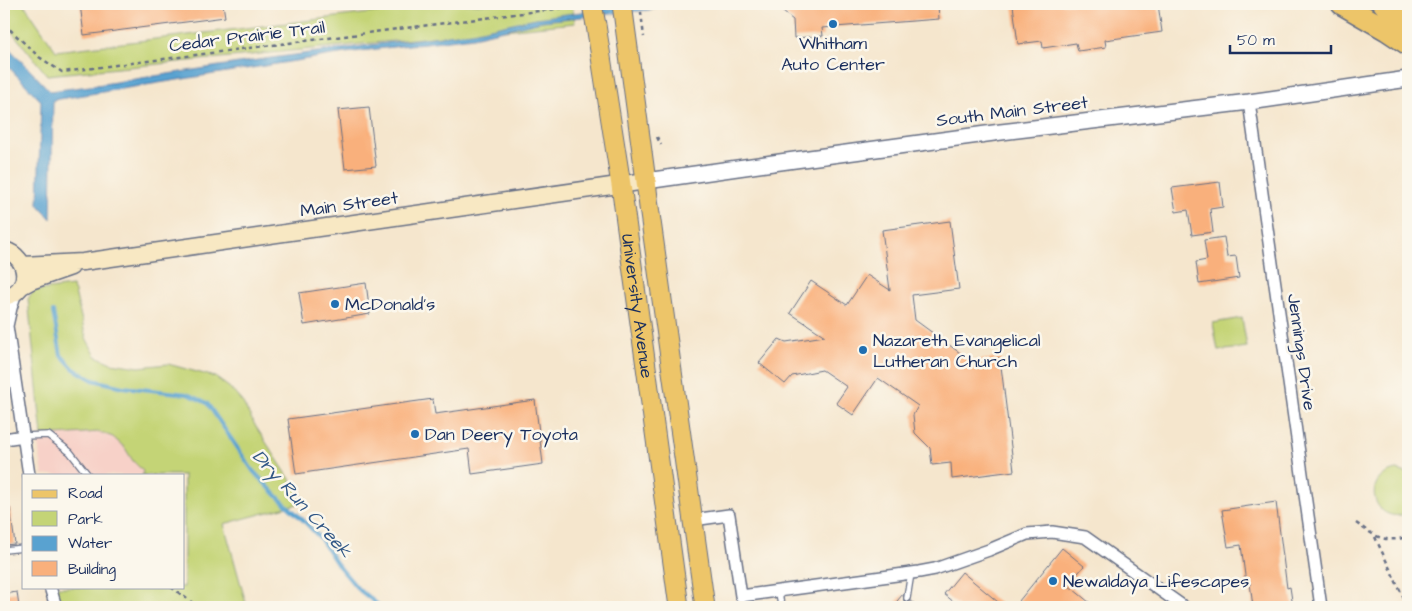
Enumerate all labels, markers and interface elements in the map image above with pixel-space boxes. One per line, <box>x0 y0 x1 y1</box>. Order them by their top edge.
street label: Cedar Prairie Trail <box>168 15 327 58</box>
marker: Whitham Auto Center <box>827 18 839 30</box>
scale bar <box>1230 22 1331 54</box>
text: 50 m <box>1237 30 1275 51</box>
place label: Whitham Auto Center <box>781 31 885 77</box>
street label: South Main Street <box>935 90 1090 133</box>
street label: Main Street <box>299 185 400 224</box>
street label: University Avenue <box>615 232 659 380</box>
place label: McDonald's <box>345 292 435 317</box>
street label: Jennings Drive <box>1280 292 1322 413</box>
marker: McDonald's <box>329 298 341 310</box>
place label: Nazareth Evangelical Lutheran Church <box>873 328 1041 374</box>
marker: Nazareth Evangelical Lutheran Church <box>857 344 869 356</box>
place label: Dan Deery Toyota <box>425 422 578 448</box>
marker: Dan Deery Toyota <box>409 428 421 440</box>
water label: Dry Run Creek <box>246 444 358 564</box>
legend <box>22 474 185 588</box>
text: Road <box>68 483 103 504</box>
text: Park <box>68 509 103 530</box>
text: Water <box>68 533 112 554</box>
text: Building <box>68 559 116 581</box>
place label: Newaldaya Lifescapes <box>1063 569 1249 595</box>
marker: Newaldaya Lifescapes <box>1047 575 1059 587</box>

